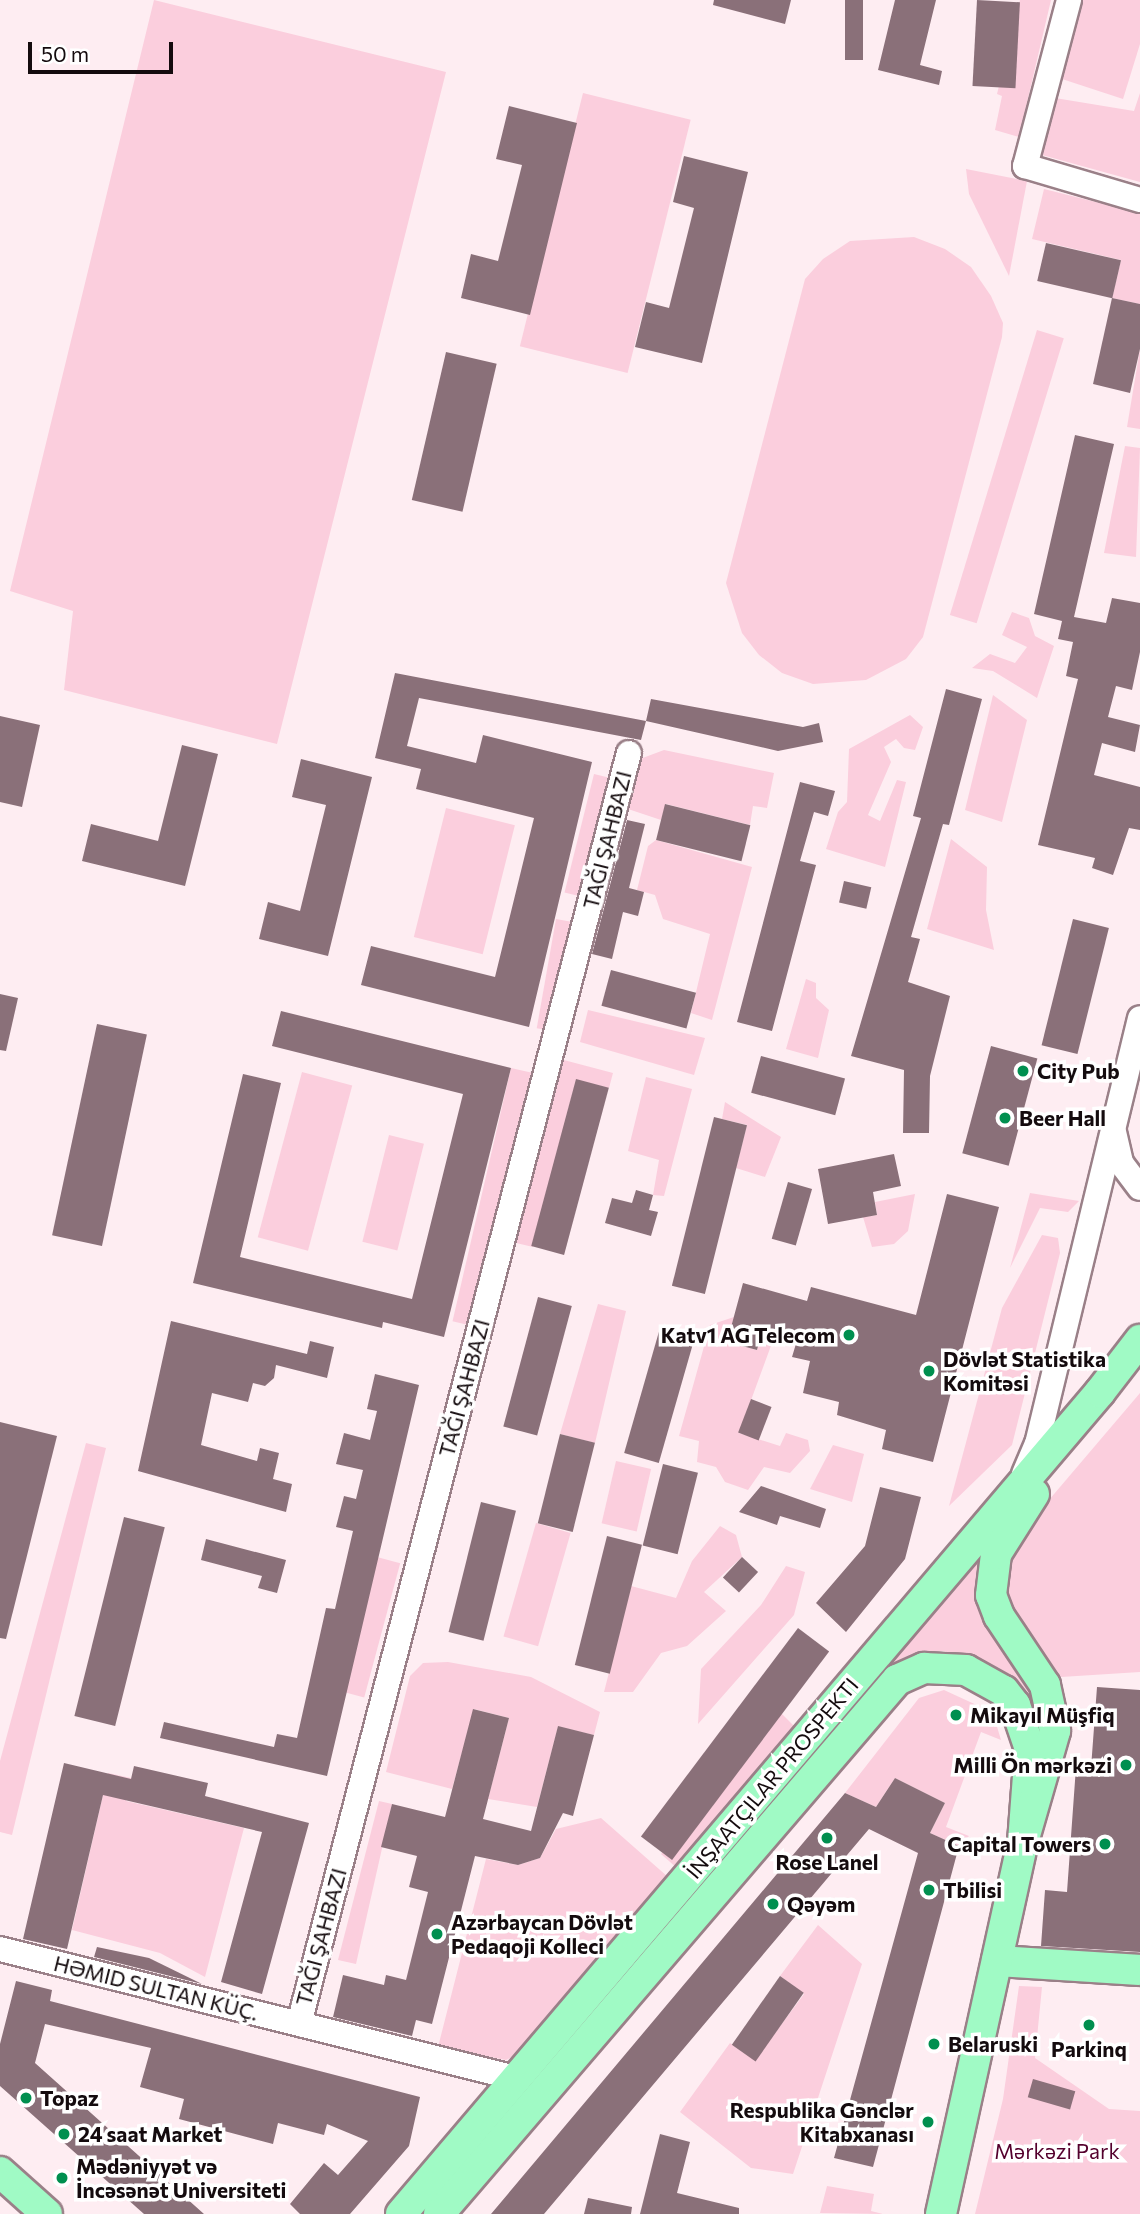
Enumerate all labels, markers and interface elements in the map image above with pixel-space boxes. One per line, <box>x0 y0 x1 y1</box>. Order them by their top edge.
scale bar <box>32 28 177 72</box>
text: 50 m <box>41 41 89 66</box>
street label: TAĞI ŞAHBAZI <box>578 768 636 912</box>
place label: City Pub <box>1037 1058 1120 1084</box>
marker: City Pub <box>1015 1063 1031 1079</box>
place label: Beer Hall <box>1019 1105 1106 1131</box>
marker: Beer Hall <box>997 1110 1013 1126</box>
street label: TAĞI ŞAHBAZI <box>434 1317 494 1459</box>
place label: Katv1 AG Telecom <box>661 1322 835 1348</box>
marker: Katv1 AG Telecom <box>841 1327 857 1343</box>
place label: Dövlət Statistika Komitəsi <box>943 1346 1106 1396</box>
marker: Dövlət Statistika Komitəsi <box>921 1363 937 1379</box>
street label: İNŞAATÇILAR PROSPEKTI <box>681 1673 863 1883</box>
place label: Mikayıl Müşfiq <box>970 1702 1115 1728</box>
marker: Mikayıl Müşfiq <box>948 1707 964 1723</box>
place label: Milli Ön mərkəzi <box>954 1752 1112 1778</box>
marker: Milli Ön mərkəzi <box>1118 1757 1134 1773</box>
marker: Rose Lanel <box>819 1830 835 1846</box>
place label: Capital Towers <box>947 1831 1091 1857</box>
marker: Capital Towers <box>1097 1836 1113 1852</box>
place label: Rose Lanel <box>775 1849 879 1875</box>
street label: TAĞI ŞAHBAZI <box>291 1866 351 2008</box>
place label: Tbilisi <box>943 1877 1002 1903</box>
marker: Tbilisi <box>921 1882 937 1898</box>
place label: Qəyəm <box>787 1891 855 1917</box>
marker: Qəyəm <box>765 1896 781 1912</box>
place label: Azərbaycan Dövlət Pedaqoji Kolleci <box>451 1909 633 1959</box>
marker: Azərbaycan Dövlət Pedaqoji Kolleci <box>429 1926 445 1942</box>
street label: HƏMID SULTAN KÜÇ. <box>51 1950 261 2026</box>
marker: Parkinq <box>1081 2017 1097 2033</box>
place label: Belaruski <box>948 2031 1038 2057</box>
marker: Belaruski <box>926 2036 942 2052</box>
place label: Parkinq <box>1051 2036 1127 2062</box>
place label: Topaz <box>40 2085 99 2111</box>
marker: Topaz <box>18 2090 34 2106</box>
place label: Respublika Gənclər Kitabxanası <box>730 2097 914 2147</box>
marker: Respublika Gənclər Kitabxanası <box>920 2114 936 2130</box>
place label: 24 saat Market <box>78 2121 222 2147</box>
marker: 24 saat Market <box>56 2126 72 2142</box>
park label: Mərkəzi Park <box>994 2138 1120 2164</box>
place label: Mədəniyyət və İncəsənət Universiteti <box>76 2153 286 2203</box>
marker: Mədəniyyət və İncəsənət Universiteti <box>54 2170 70 2186</box>

